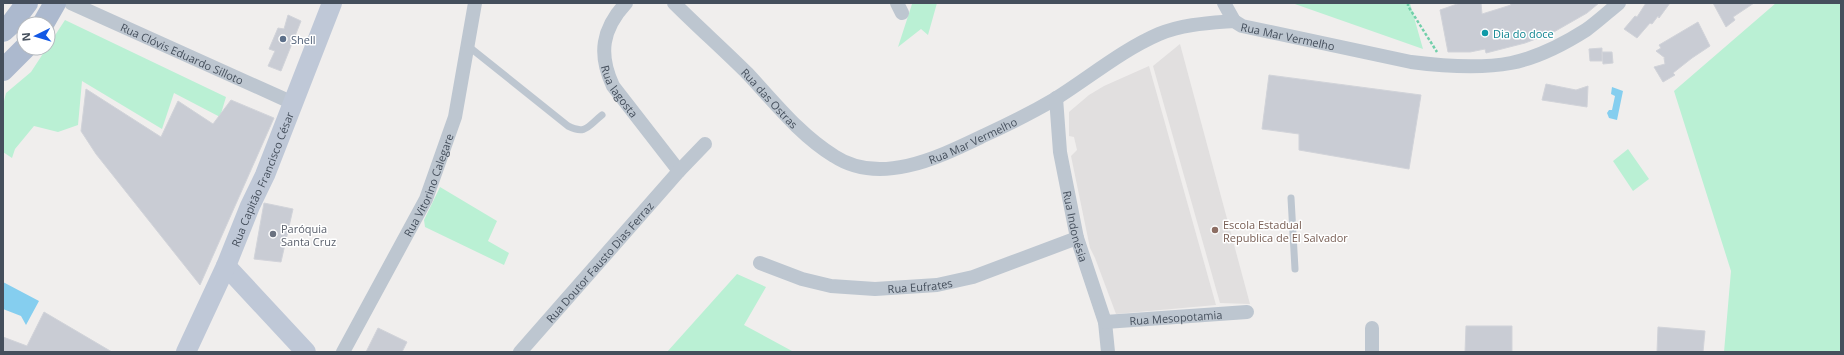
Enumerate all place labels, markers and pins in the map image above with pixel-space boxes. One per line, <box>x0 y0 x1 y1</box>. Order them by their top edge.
place label: Dia do doce <box>1493 26 1554 41</box>
marker: Dia do doce <box>1480 28 1490 38</box>
place label: Shell <box>291 32 316 47</box>
marker: Shell <box>278 34 288 44</box>
place label: Escola Estadual Republica de El Salvador <box>1223 217 1348 245</box>
place label: Paróquia Santa Cruz <box>281 221 336 249</box>
marker: Escola Estadual Republica de El Salvador <box>1210 225 1220 235</box>
marker: Paróquia Santa Cruz <box>268 229 278 239</box>

